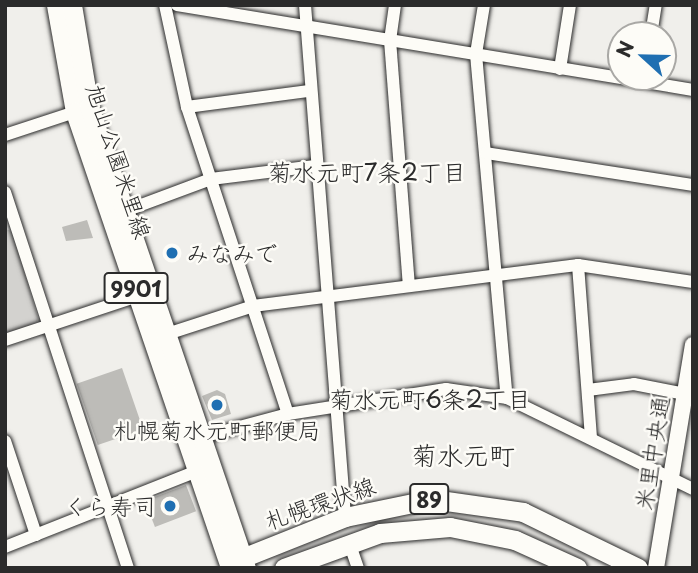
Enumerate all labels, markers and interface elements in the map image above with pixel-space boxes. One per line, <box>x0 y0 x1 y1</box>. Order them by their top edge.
north arrow <box>607 21 677 91</box>
text: N <box>609 37 640 61</box>
street label: 旭山公園米里線 <box>81 80 157 242</box>
district label: 菊水元町7条2丁目 <box>268 158 466 186</box>
place label: みなみで <box>186 239 278 267</box>
marker: みなみで <box>164 245 180 261</box>
road number: 9901 <box>103 270 169 306</box>
district label: 菊水元町6条2丁目 <box>329 385 531 413</box>
street label: 米里中央通 <box>629 394 675 512</box>
marker: 札幌菊水元町郵便局 <box>209 397 225 413</box>
place label: 札幌菊水元町郵便局 <box>114 416 320 444</box>
district label: 菊水元町 <box>411 439 515 471</box>
street label: 札幌環状線 <box>261 471 379 535</box>
road number: 89 <box>408 482 450 516</box>
place label: くら寿司 <box>64 492 156 520</box>
marker: くら寿司 <box>162 498 178 514</box>

